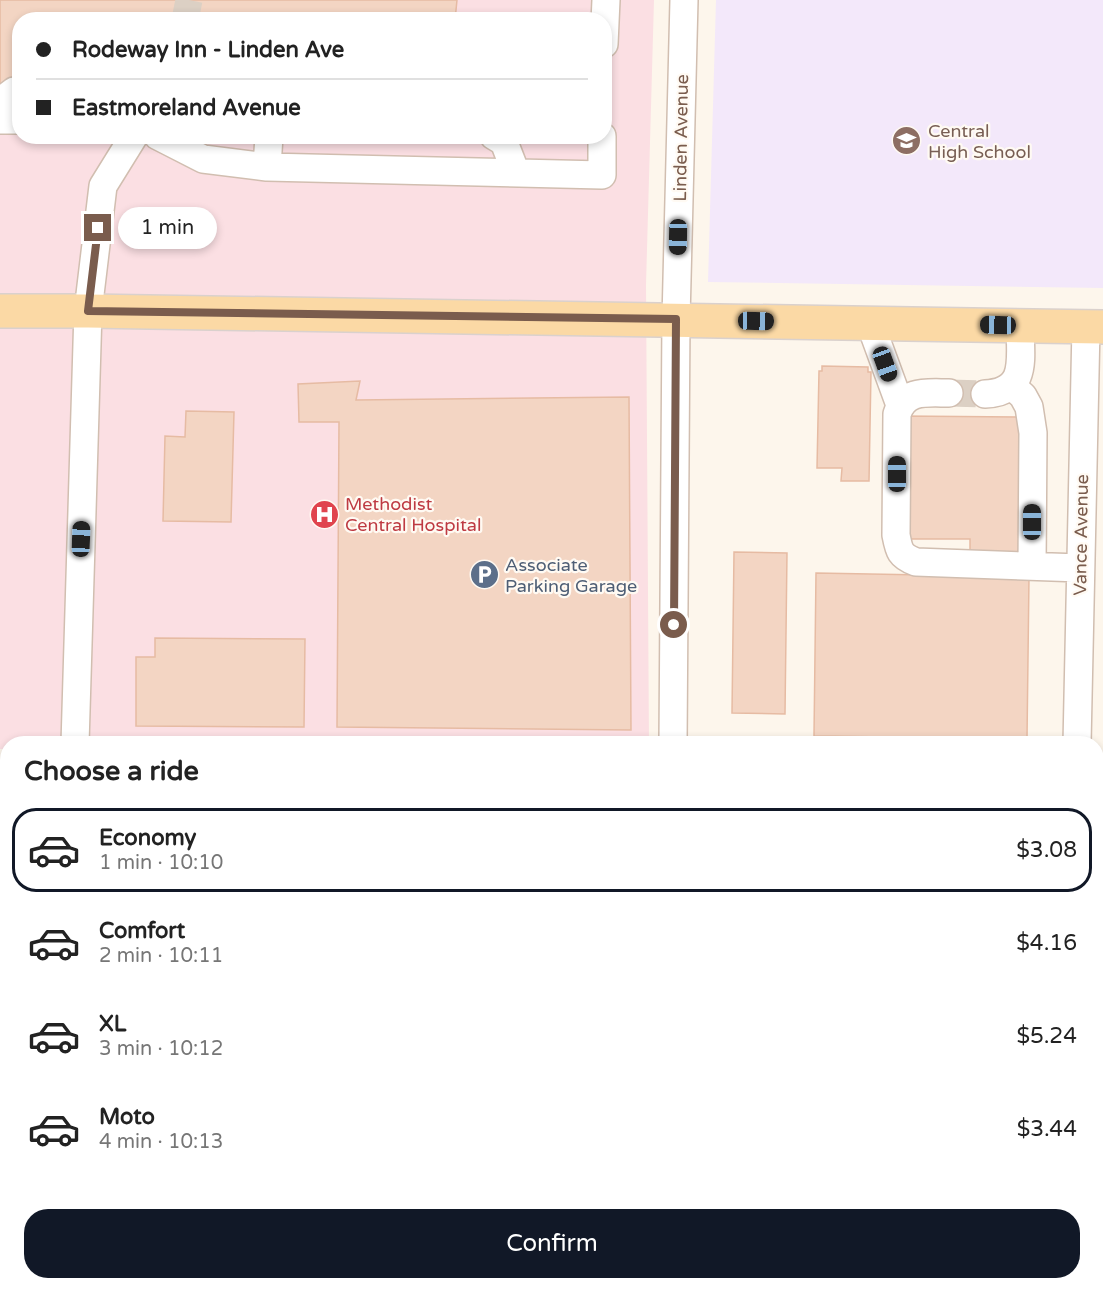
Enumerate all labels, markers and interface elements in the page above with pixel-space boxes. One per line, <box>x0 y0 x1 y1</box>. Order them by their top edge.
text: Rodeway Inn - Linden Ave <box>72 37 344 63</box>
street label: Linden Avenue <box>669 74 693 202</box>
text: Eastmoreland Avenue <box>72 95 301 121</box>
place label: Central High School <box>928 120 1031 163</box>
school or university icon: Central High School <box>891 125 923 157</box>
callout: 1 min <box>119 207 218 249</box>
route end <box>84 214 111 241</box>
text: 1 min <box>141 216 194 240</box>
car <box>669 219 687 255</box>
car <box>738 312 774 330</box>
car <box>980 316 1016 334</box>
car <box>870 344 900 384</box>
car <box>888 456 906 492</box>
street label: Vance Avenue <box>1069 474 1093 596</box>
place label: Methodist Central Hospital <box>345 493 481 536</box>
hospital icon: Methodist Central Hospital <box>308 498 340 530</box>
car <box>1023 504 1041 540</box>
car <box>71 521 91 557</box>
place label: Associate Parking Garage <box>505 554 637 597</box>
parking icon: Associate Parking Garage <box>468 559 500 591</box>
route start <box>660 611 687 638</box>
text: Choose a ride <box>24 755 199 788</box>
icon: car <box>27 823 81 877</box>
text: Economy <box>99 825 196 851</box>
text: $3.08 <box>1016 837 1077 863</box>
text: 1 min · 10:10 <box>99 851 223 875</box>
icon: car <box>27 916 81 970</box>
text: Comfort <box>99 918 185 944</box>
text: $4.16 <box>1016 930 1077 956</box>
text: 2 min · 10:11 <box>99 944 223 968</box>
icon: car <box>27 1009 81 1063</box>
text: XL <box>99 1011 126 1037</box>
text: $5.24 <box>1016 1023 1077 1049</box>
text: 3 min · 10:12 <box>99 1037 223 1061</box>
icon: car <box>27 1102 81 1156</box>
text: Moto <box>99 1104 155 1130</box>
text: $3.44 <box>1017 1116 1077 1142</box>
text: 4 min · 10:13 <box>99 1130 223 1154</box>
button: Confirm <box>24 1209 1080 1278</box>

